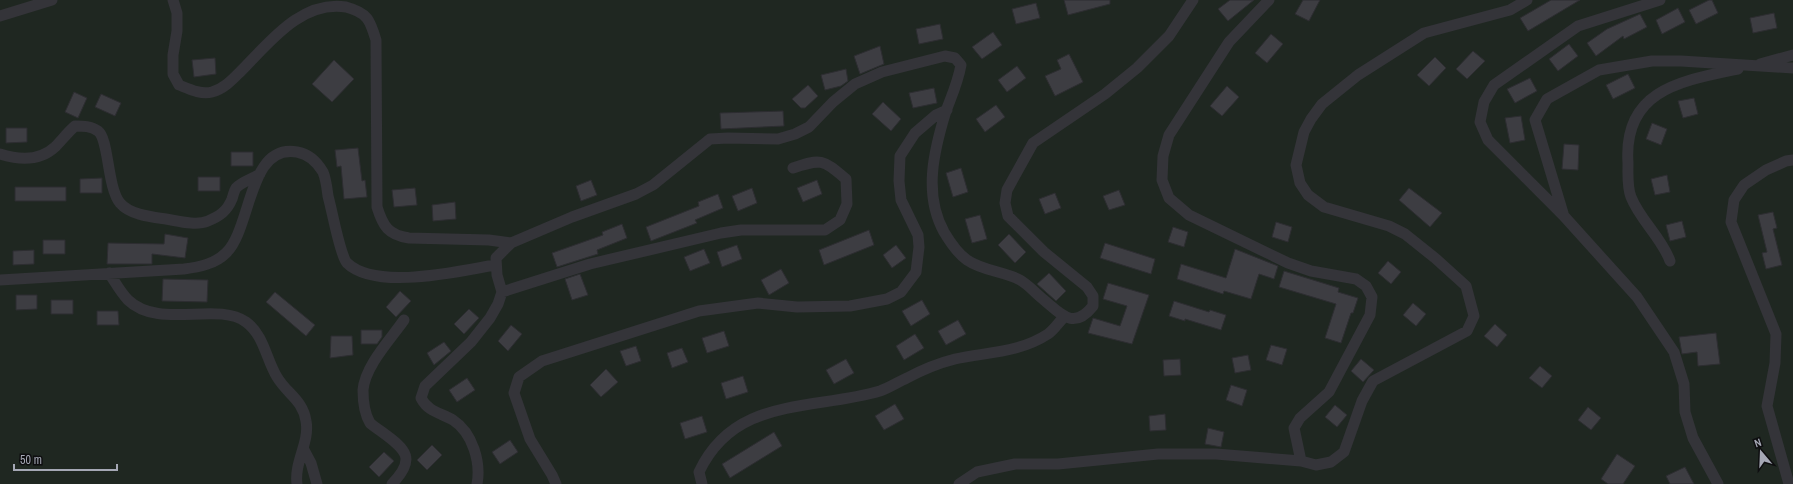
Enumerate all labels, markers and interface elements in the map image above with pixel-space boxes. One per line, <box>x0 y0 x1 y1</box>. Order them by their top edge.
north arrow <box>1741 432 1781 472</box>
text: N <box>1752 435 1763 450</box>
scale bar <box>14 446 117 472</box>
text: 50 m <box>20 452 42 468</box>

